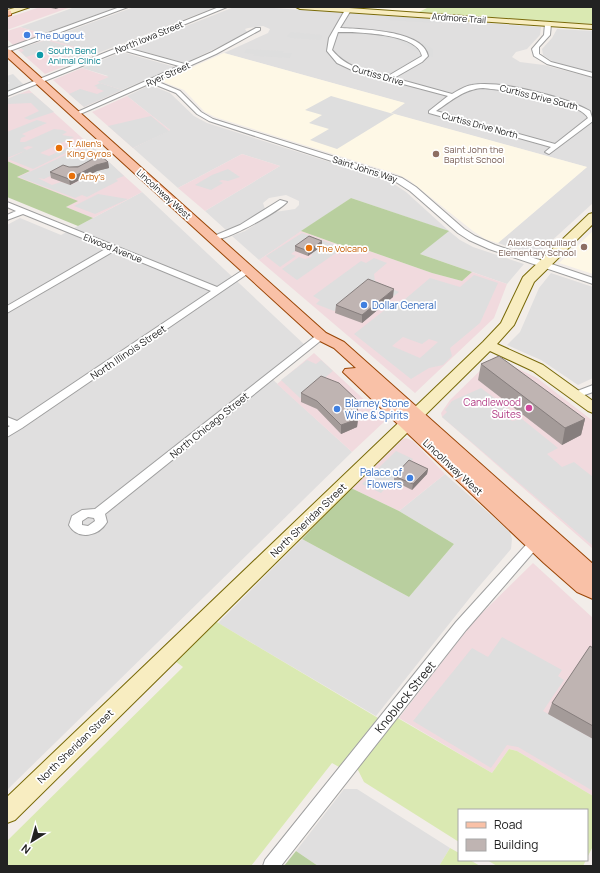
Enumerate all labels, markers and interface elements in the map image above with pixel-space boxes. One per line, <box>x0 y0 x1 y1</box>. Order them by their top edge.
street label: Ardmore Trail <box>431 10 487 26</box>
street label: North Iowa Street <box>113 17 185 57</box>
place label: The Dugout <box>35 29 84 42</box>
marker: The Dugout <box>22 30 32 40</box>
place label: South Bend Animal Clinic <box>48 44 101 67</box>
marker: South Bend Animal Clinic <box>35 50 45 60</box>
street label: Ryer Street <box>144 58 192 89</box>
street label: Curtiss Drive <box>351 61 405 89</box>
street label: Curtiss Drive South <box>499 81 579 113</box>
street label: Curtiss Drive North <box>440 109 520 141</box>
place label: T. Allen's King Gyros <box>67 137 111 160</box>
marker: T. Allen's King Gyros <box>54 143 64 153</box>
place label: Saint John the Baptist School <box>444 143 504 166</box>
marker: Saint John the Baptist School <box>431 149 441 159</box>
street label: Saint Johns Way <box>331 152 399 186</box>
street label: Lincolnway West <box>134 166 194 222</box>
place label: Arby's <box>80 170 105 183</box>
marker: Arby's <box>67 171 77 181</box>
street label: Elwood Avenue <box>82 230 144 266</box>
place label: Alexis Coquillard Elementary School <box>499 236 576 259</box>
place label: The Volcano <box>317 242 368 255</box>
marker: Alexis Coquillard Elementary School <box>579 242 589 252</box>
marker: The Volcano <box>304 243 314 253</box>
place label: Dollar General <box>372 298 436 312</box>
marker: Dollar General <box>359 300 369 310</box>
street label: North Illinois Street <box>87 321 169 383</box>
street label: North Chicago Street <box>167 389 251 461</box>
place label: Candlewood Suites <box>463 395 521 421</box>
place label: Blarney Stone Wine & Spirits <box>345 396 409 422</box>
marker: Candlewood Suites <box>524 403 534 413</box>
marker: Blarney Stone Wine & Spirits <box>332 404 342 414</box>
street label: Lincolnway West <box>420 436 486 498</box>
place label: Palace of Flowers <box>360 465 402 491</box>
marker: Palace of Flowers <box>405 473 415 483</box>
street label: North Sheridan Street <box>267 480 349 560</box>
street label: Knoblock Street <box>371 657 440 737</box>
street label: North Sheridan Street <box>34 706 116 786</box>
legend <box>458 809 588 861</box>
text: Road <box>494 816 522 833</box>
north arrow <box>12 821 52 861</box>
text: Building <box>494 836 538 853</box>
text: N <box>18 841 33 858</box>

